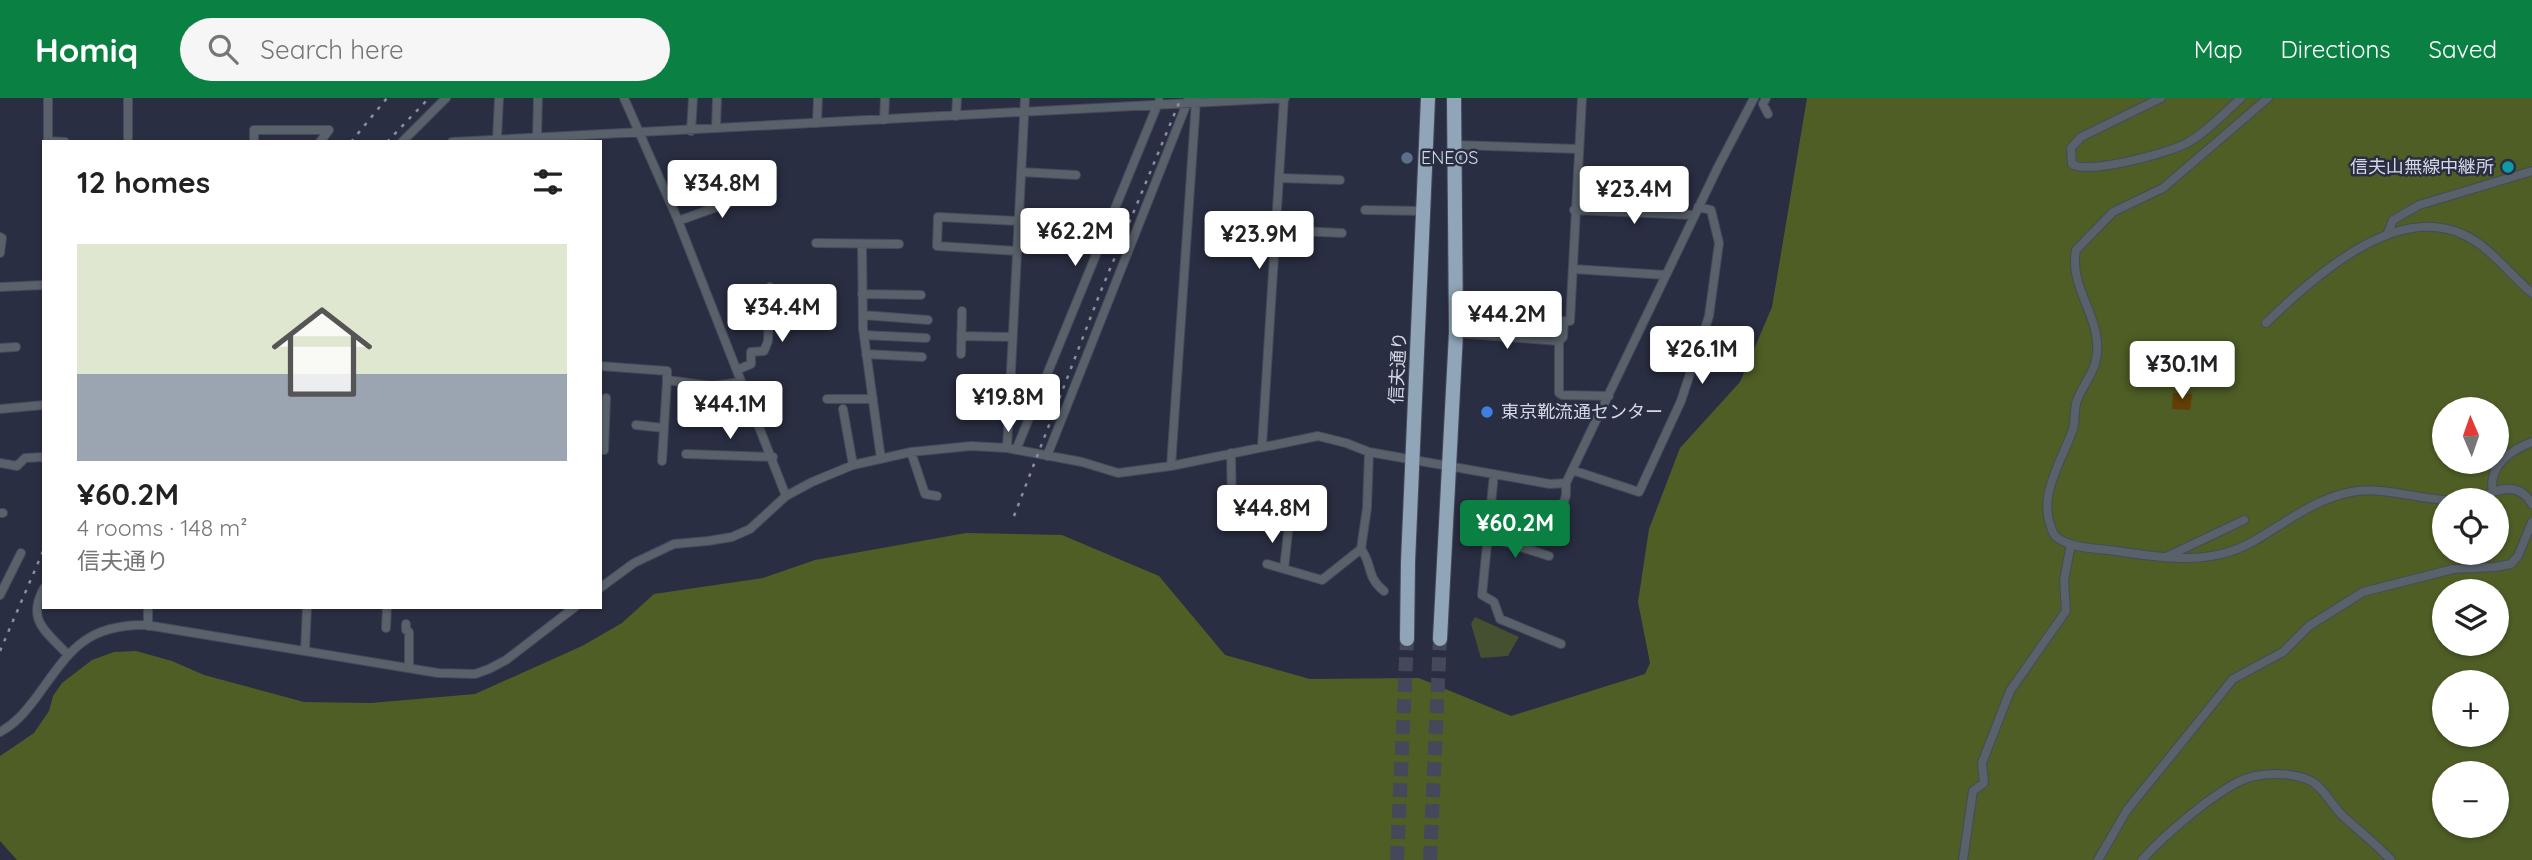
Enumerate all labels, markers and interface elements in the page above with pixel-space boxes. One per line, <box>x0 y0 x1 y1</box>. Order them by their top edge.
search box <box>180 18 670 81</box>
text: Homiq <box>35 29 138 70</box>
icon: search <box>204 30 242 68</box>
text: Search here <box>260 33 404 66</box>
text: Map <box>2194 34 2243 64</box>
text: Directions <box>2281 34 2391 64</box>
text: Saved <box>2429 34 2497 64</box>
place label: ENEOS <box>1421 146 1478 169</box>
marker: ENEOS <box>1399 150 1415 166</box>
place label: 信夫山無線中継所 <box>2350 155 2494 178</box>
marker: 信夫山無線中継所 <box>2500 159 2516 175</box>
pin: ¥34.8M <box>665 160 779 220</box>
text: 12 homes <box>77 163 210 201</box>
icon: filters <box>529 163 567 201</box>
pin: ¥23.4M <box>1577 166 1691 226</box>
text: ¥34.8M <box>684 168 760 197</box>
text: ¥23.4M <box>1596 174 1672 203</box>
pin: ¥62.2M <box>1018 208 1132 268</box>
pin: ¥23.9M <box>1202 212 1316 271</box>
text: ¥62.2M <box>1036 216 1114 245</box>
text: ¥23.9M <box>1221 219 1297 248</box>
pin: ¥34.4M <box>725 285 839 344</box>
icon: home <box>259 289 385 415</box>
text: ¥34.4M <box>744 292 820 321</box>
pin: ¥44.2M <box>1450 292 1564 351</box>
text: ¥44.2M <box>1468 299 1546 328</box>
pin: ¥26.1M <box>1645 327 1759 386</box>
street label: 信夫通り <box>1384 331 1411 405</box>
text: ¥26.1M <box>1666 334 1738 363</box>
pin: ¥30.1M <box>2125 342 2239 401</box>
text: ¥30.1M <box>2146 349 2218 378</box>
pin: ¥19.8M <box>951 374 1065 434</box>
pin: ¥44.1M <box>673 382 787 441</box>
text: ¥19.8M <box>972 382 1044 411</box>
text: ¥44.1M <box>693 389 767 418</box>
north arrow <box>2432 397 2510 474</box>
map controls <box>2432 397 2509 838</box>
place label: 東京靴流通センター <box>1501 400 1663 423</box>
marker: 東京靴流通センター <box>1479 404 1495 420</box>
text: ¥60.2M <box>77 475 179 513</box>
pin: ¥44.8M <box>1215 486 1329 545</box>
button: locate <box>2432 488 2509 565</box>
text: ¥44.8M <box>1233 493 1311 522</box>
pin: ¥60.2M <box>1458 500 1572 560</box>
text: ¥60.2M <box>1476 508 1554 537</box>
text: 4 rooms · 148 m² <box>77 513 248 542</box>
text: 信夫通り <box>77 546 169 575</box>
button: layers <box>2432 579 2509 656</box>
button: + <box>2432 670 2509 747</box>
button: − <box>2432 761 2509 838</box>

